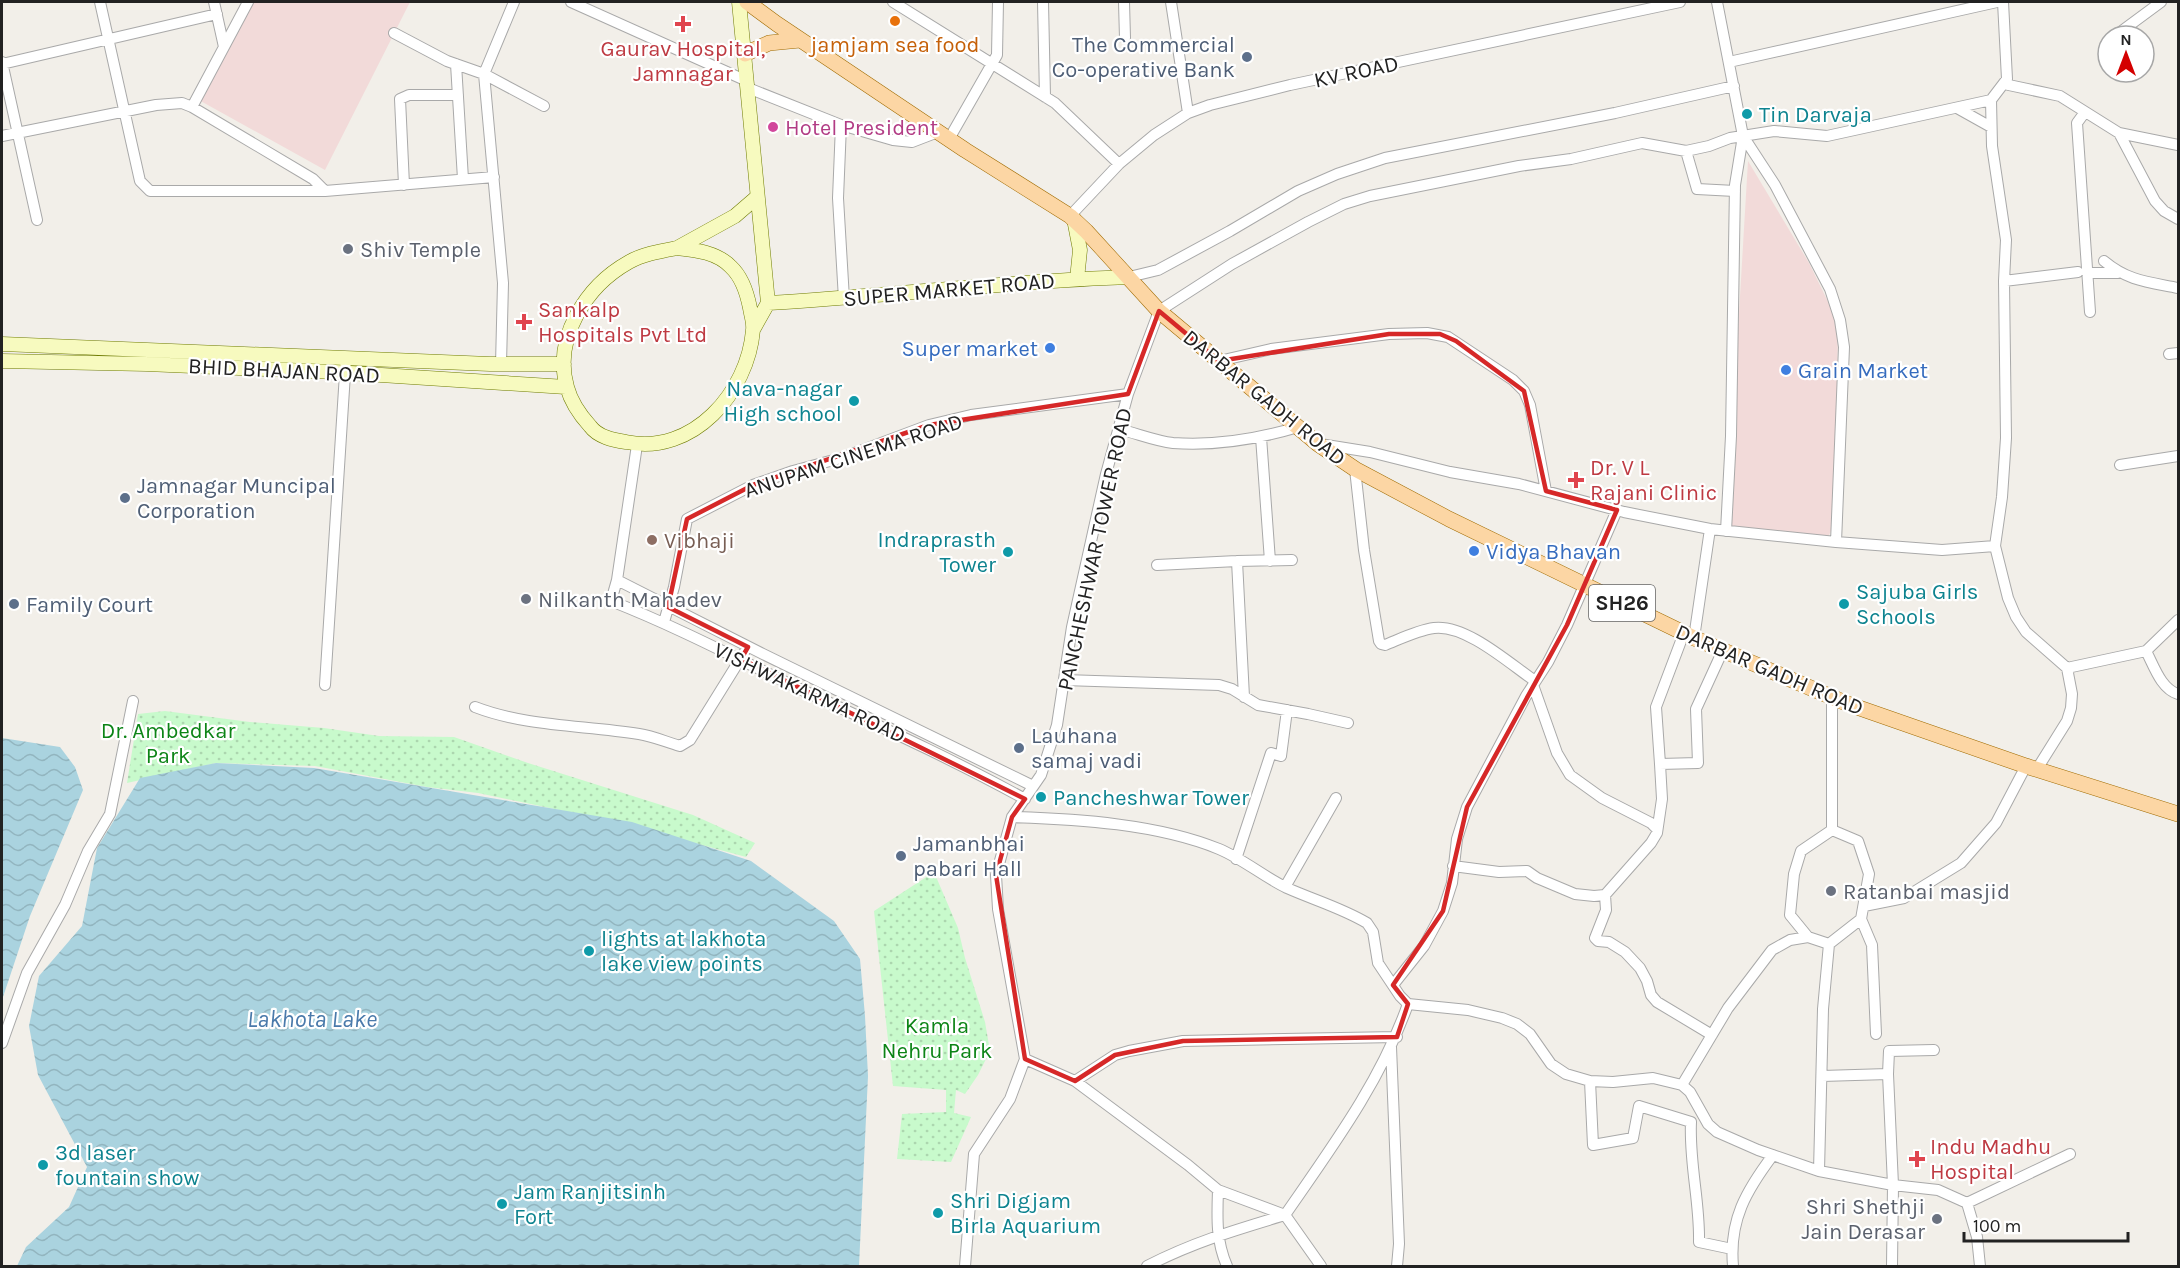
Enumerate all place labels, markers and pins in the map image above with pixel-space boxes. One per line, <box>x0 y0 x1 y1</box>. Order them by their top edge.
marker: jamjam sea food <box>888 14 902 28</box>
marker: Gaurav Hospital, Jamnagar <box>674 15 692 33</box>
place label: jamjam sea food <box>808 32 980 58</box>
place label: The Commercial Co-operative Bank <box>1052 32 1235 83</box>
place label: Gaurav Hospital, Jamnagar <box>601 36 765 87</box>
marker: The Commercial Co-operative Bank <box>1240 50 1254 64</box>
place label: Tin Darvaja <box>1759 102 1872 128</box>
marker: Tin Darvaja <box>1740 107 1754 121</box>
place label: Hotel President <box>785 115 938 141</box>
marker: Hotel President <box>766 120 780 134</box>
place label: Shiv Temple <box>360 237 481 263</box>
marker: Shiv Temple <box>341 242 355 256</box>
place label: Sankalp Hospitals Pvt Ltd <box>538 297 707 348</box>
marker: Sankalp Hospitals Pvt Ltd <box>515 313 533 331</box>
place label: Super market <box>901 336 1038 362</box>
marker: Super market <box>1043 341 1057 355</box>
place label: Grain Market <box>1798 358 1928 384</box>
marker: Grain Market <box>1779 363 1793 377</box>
place label: Nava-nagar High school <box>723 376 842 427</box>
marker: Nava-nagar High school <box>847 394 861 408</box>
place label: Dr. V L Rajani Clinic <box>1590 455 1717 506</box>
marker: Dr. V L Rajani Clinic <box>1567 471 1585 489</box>
place label: Jamnagar Muncipal Corporation <box>137 473 336 524</box>
marker: Jamnagar Muncipal Corporation <box>118 491 132 505</box>
place label: Indraprasth Tower <box>877 527 996 578</box>
place label: Vibhaji <box>664 528 735 554</box>
marker: Vibhaji <box>645 533 659 547</box>
place label: Vidya Bhavan <box>1486 539 1621 565</box>
marker: Vidya Bhavan <box>1467 544 1481 558</box>
marker: Indraprasth Tower <box>1001 545 1015 559</box>
place label: Sajuba Girls Schools <box>1856 579 1978 630</box>
place label: Nilkanth Mahadev <box>538 587 722 613</box>
place label: Family Court <box>26 592 153 618</box>
marker: Nilkanth Mahadev <box>519 592 533 606</box>
marker: Family Court <box>7 597 21 611</box>
marker: Sajuba Girls Schools <box>1837 597 1851 611</box>
place label: Lauhana samaj vadi <box>1031 723 1142 774</box>
marker: Lauhana samaj vadi <box>1012 741 1026 755</box>
place label: Pancheshwar Tower <box>1053 785 1249 811</box>
marker: Pancheshwar Tower <box>1034 790 1048 804</box>
place label: Jamanbhai pabari Hall <box>913 831 1025 882</box>
marker: Jamanbhai pabari Hall <box>894 849 908 863</box>
place label: Ratanbai masjid <box>1843 879 2010 905</box>
marker: Ratanbai masjid <box>1824 884 1838 898</box>
place label: lights at lakhota lake view points <box>601 926 766 977</box>
marker: lights at lakhota lake view points <box>582 944 596 958</box>
place label: Indu Madhu Hospital <box>1930 1134 2051 1185</box>
place label: 3d laser fountain show <box>55 1140 199 1191</box>
marker: Indu Madhu Hospital <box>1908 1150 1926 1168</box>
marker: 3d laser fountain show <box>36 1158 50 1172</box>
place label: Jam Ranjitsinh Fort <box>514 1179 666 1230</box>
place label: Shri Digjam Birla Aquarium <box>950 1188 1101 1239</box>
place label: Shri Shethji Jain Derasar <box>1801 1194 1925 1245</box>
marker: Jam Ranjitsinh Fort <box>495 1197 509 1211</box>
marker: Shri Digjam Birla Aquarium <box>931 1206 945 1220</box>
marker: Shri Shethji Jain Derasar <box>1930 1212 1944 1226</box>

